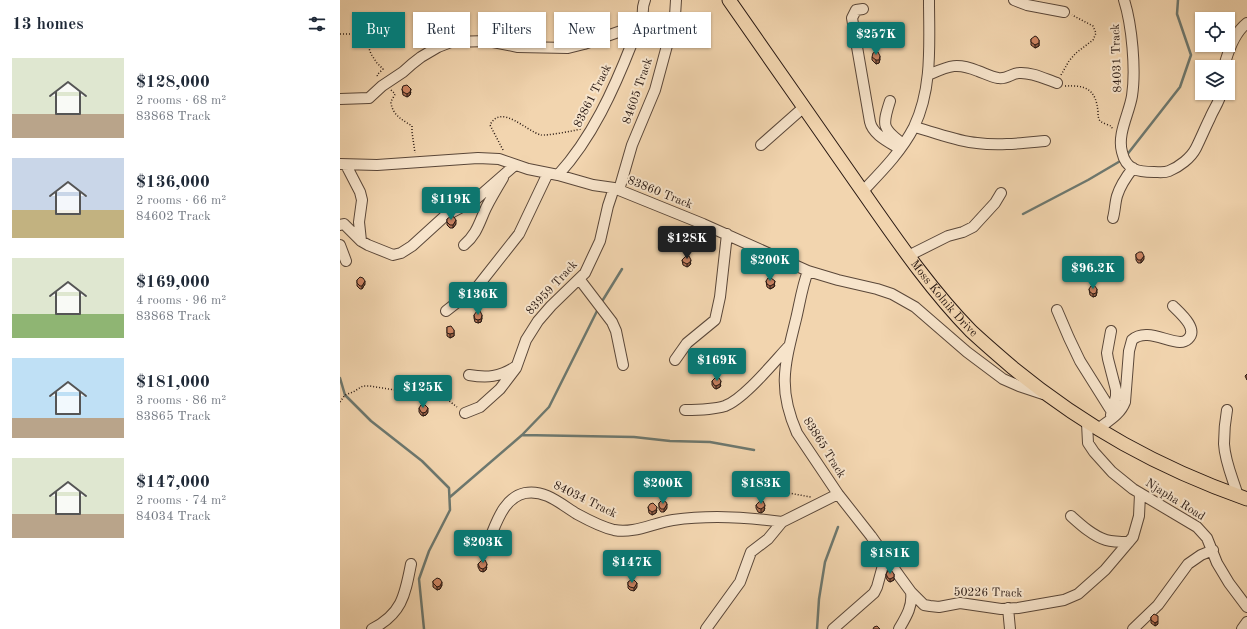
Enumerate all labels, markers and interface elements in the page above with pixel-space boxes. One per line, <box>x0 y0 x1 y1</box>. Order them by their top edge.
chip: Buy <box>352 12 405 48</box>
chip: Rent <box>413 12 470 48</box>
chip: Filters <box>478 12 546 48</box>
chip: New <box>554 12 610 48</box>
chip: Apartment <box>618 12 711 48</box>
map controls <box>1195 12 1235 100</box>
button: locate <box>1195 12 1235 52</box>
icon: filters <box>306 13 328 35</box>
text: 13 homes <box>12 16 84 33</box>
pin: $257K <box>848 22 904 56</box>
street label: 84031 Track <box>1110 23 1124 93</box>
text: $257K <box>856 28 896 41</box>
street label: 84605 Track <box>620 56 655 126</box>
button: layers <box>1195 60 1235 100</box>
street label: 83861 Track <box>572 63 614 129</box>
icon: home <box>44 74 92 122</box>
text: $128,000 <box>136 74 210 91</box>
text: 2 rooms · 68 m² <box>136 94 226 107</box>
text: 83868 Track <box>136 110 211 123</box>
icon: home <box>44 174 92 222</box>
text: $136,000 <box>136 174 210 191</box>
street label: 83860 Track <box>626 175 694 211</box>
pin: $119K <box>423 187 479 221</box>
text: $119K <box>431 193 471 206</box>
text: 2 rooms · 66 m² <box>136 194 226 207</box>
text: 84602 Track <box>136 210 211 223</box>
pin: $128K <box>659 226 715 260</box>
text: $128K <box>667 232 707 245</box>
pin: $200K <box>742 248 798 282</box>
text: $200K <box>750 254 790 267</box>
pin: $96.2K <box>1060 256 1126 290</box>
street label: 83959 Track <box>523 258 580 317</box>
street label: Moss Kolnik Drive <box>908 258 980 340</box>
text: $96.2K <box>1071 262 1115 275</box>
icon: home <box>44 274 92 322</box>
text: $169,000 <box>136 274 210 291</box>
pin: $136K <box>450 282 506 316</box>
text: $136K <box>458 288 498 301</box>
text: 4 rooms · 96 m² <box>136 294 226 307</box>
text: 83868 Track <box>136 310 211 323</box>
pin: $169K <box>689 348 745 382</box>
text: $169K <box>697 354 737 367</box>
icon: home <box>44 374 92 422</box>
text: $181,000 <box>136 374 210 391</box>
pin: $125K <box>395 375 451 409</box>
text: $125K <box>403 381 443 394</box>
text: 3 rooms · 86 m² <box>136 394 226 407</box>
text: 83865 Track <box>136 410 211 423</box>
street label: 83865 Track <box>801 415 848 480</box>
pin: $200K <box>635 471 691 505</box>
pin: $183K <box>733 471 789 505</box>
icon: home <box>44 474 92 522</box>
text: $147,000 <box>136 474 210 491</box>
text: $200K <box>643 477 683 490</box>
text: $183K <box>741 477 781 490</box>
street label: Njapha Road <box>1143 477 1207 523</box>
street label: 84034 Track <box>551 479 619 521</box>
text: 2 rooms · 74 m² <box>136 494 226 507</box>
text: 84034 Track <box>136 510 211 523</box>
pin: $203K <box>455 530 511 564</box>
text: $203K <box>463 536 503 549</box>
pin: $181K <box>862 541 918 575</box>
text: $181K <box>870 547 910 560</box>
pin: $147K <box>604 550 660 584</box>
text: $147K <box>612 556 652 569</box>
street label: 50226 Track <box>953 585 1023 600</box>

